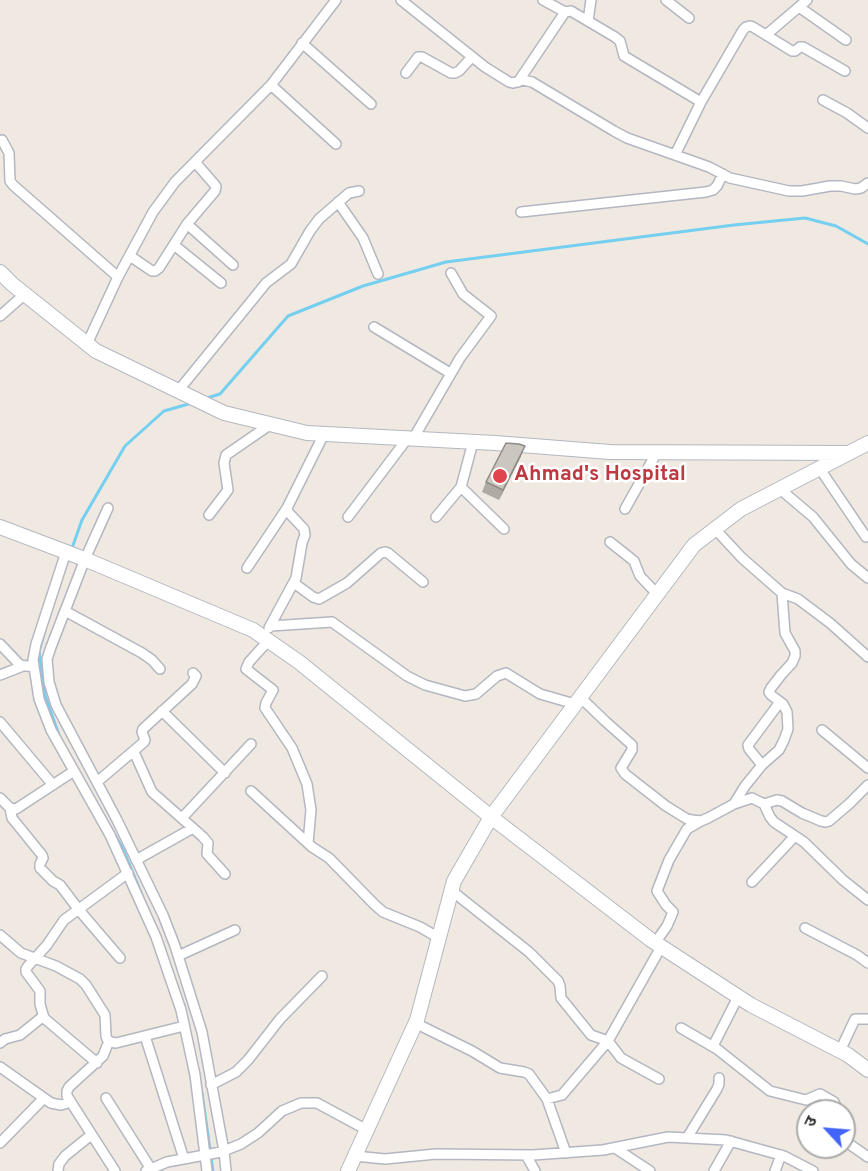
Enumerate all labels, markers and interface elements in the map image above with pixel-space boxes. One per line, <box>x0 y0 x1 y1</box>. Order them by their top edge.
place label: Ahmad's Hospital <box>514 463 686 489</box>
marker: Ahmad's Hospital <box>491 467 509 485</box>
north arrow <box>796 1099 856 1159</box>
text: उ <box>801 1113 823 1131</box>

